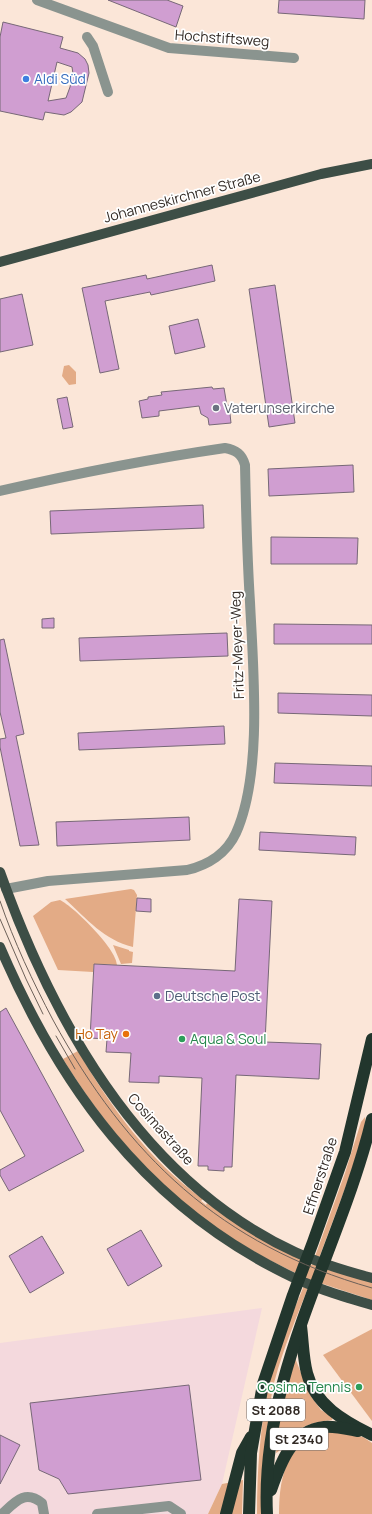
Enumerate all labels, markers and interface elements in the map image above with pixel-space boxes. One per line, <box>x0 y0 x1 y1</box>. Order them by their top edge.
street label: Hochstiftsweg <box>174 25 270 50</box>
place label: Aldi Süd <box>34 69 86 88</box>
marker: Aldi Süd <box>21 74 31 84</box>
street label: Johanneskirchner Straße <box>101 166 262 227</box>
place label: Vaterunserkirche <box>224 398 335 417</box>
marker: Vaterunserkirche <box>211 403 221 413</box>
street label: Fritz-Meyer-Weg <box>225 591 248 700</box>
place label: Deutsche Post <box>165 986 261 1005</box>
marker: Deutsche Post <box>152 991 162 1001</box>
place label: Ho Tay <box>75 1024 119 1043</box>
marker: Ho Tay <box>121 1029 131 1039</box>
place label: Aqua & Soul <box>190 1029 266 1048</box>
marker: Aqua & Soul <box>177 1034 187 1044</box>
street label: Cosimastraße <box>124 1089 199 1169</box>
street label: Effnerstraße <box>298 1135 341 1217</box>
place label: Cosima Tennis <box>257 1377 351 1396</box>
marker: Cosima Tennis <box>354 1382 364 1392</box>
road number: St 2088 <box>247 1399 305 1421</box>
road number: St 2340 <box>270 1428 328 1450</box>

